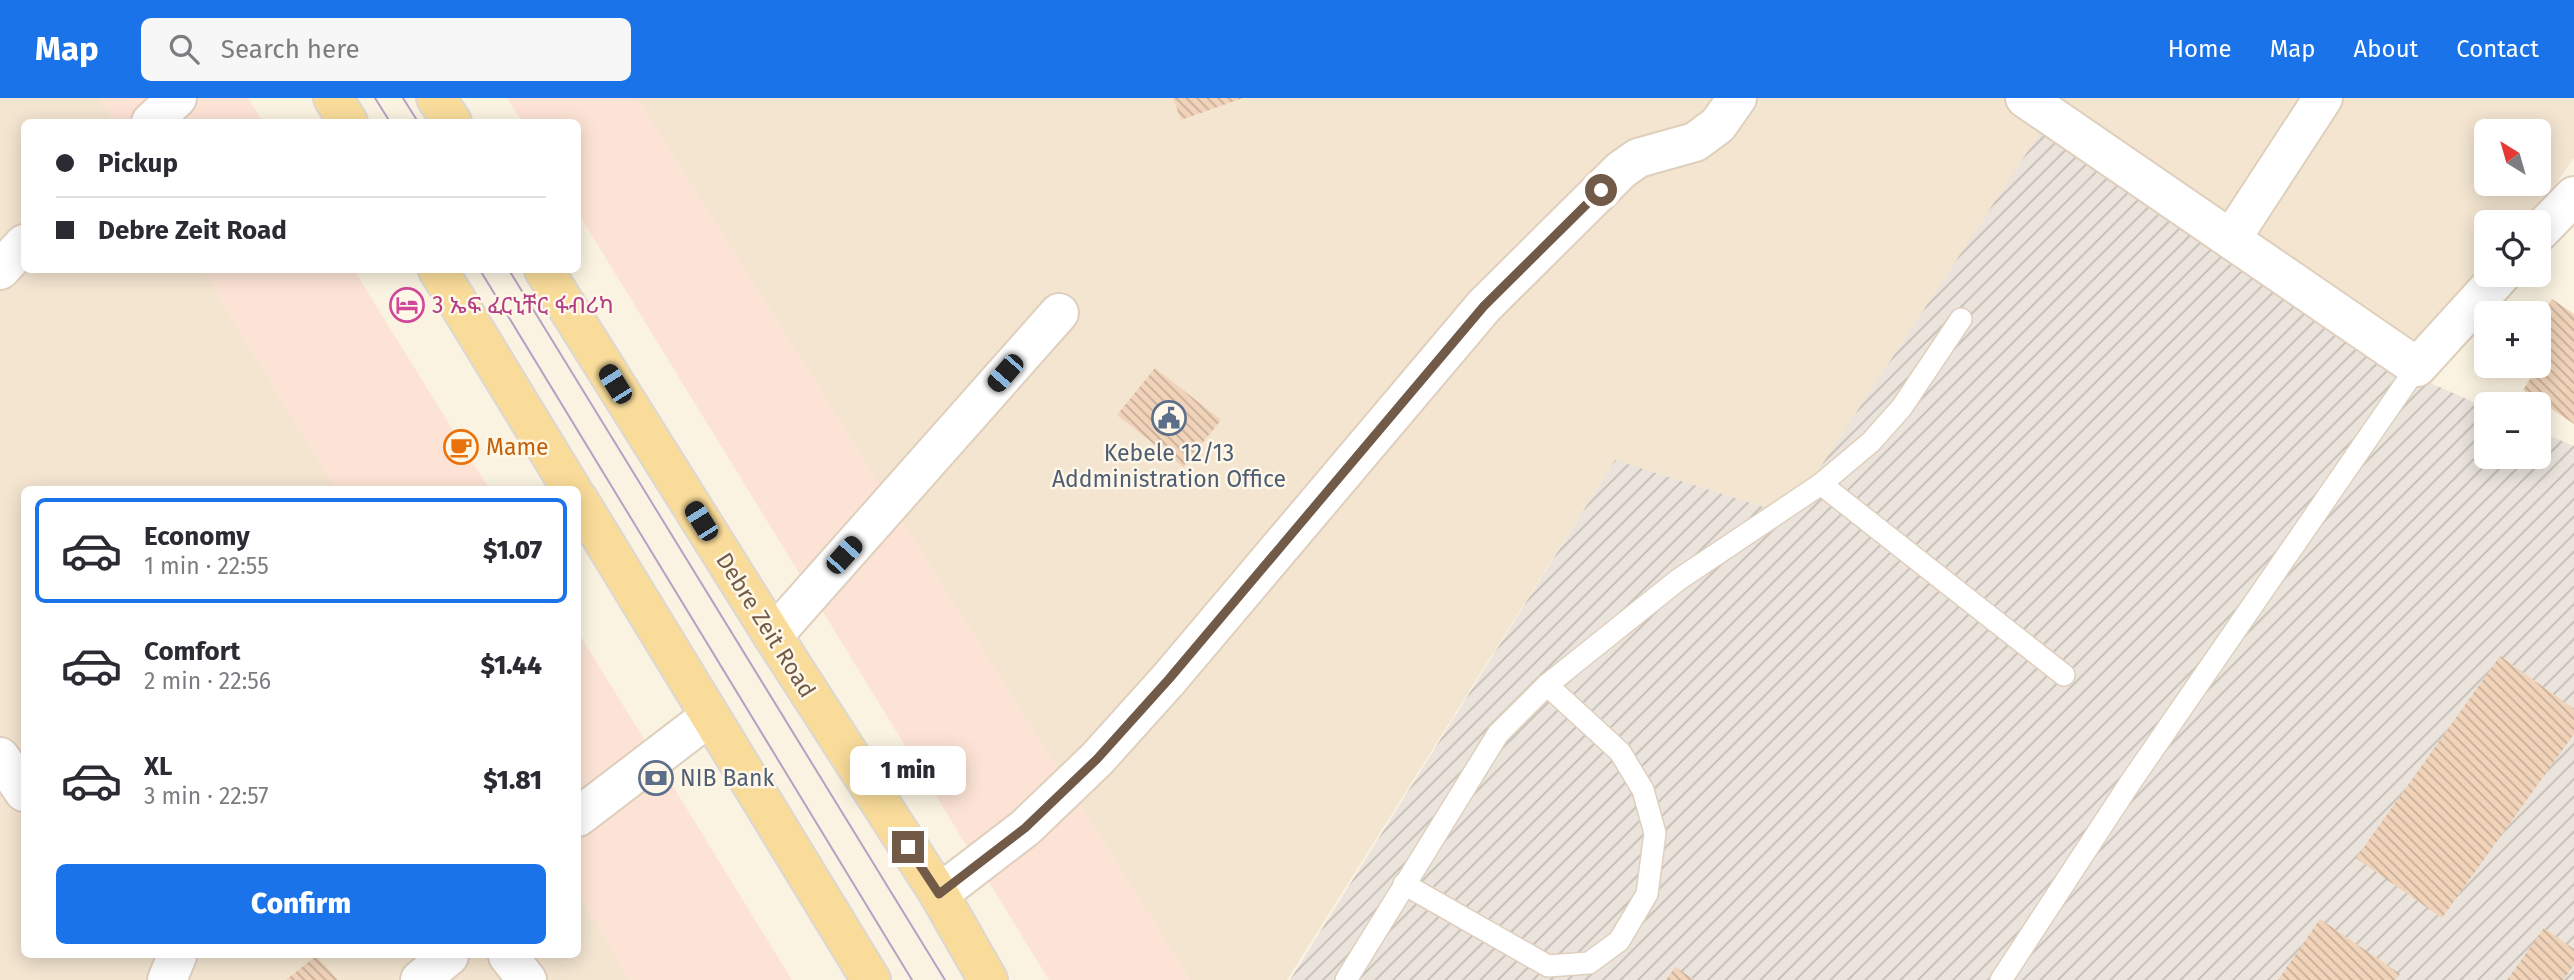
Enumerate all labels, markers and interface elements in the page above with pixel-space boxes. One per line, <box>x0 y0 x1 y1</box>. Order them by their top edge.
search box <box>141 18 631 81</box>
text: Map <box>35 29 99 69</box>
icon: search <box>165 30 203 68</box>
text: Search here <box>221 34 360 65</box>
text: Home <box>2168 35 2232 63</box>
text: Map <box>2270 35 2316 63</box>
text: About <box>2354 35 2418 63</box>
text: Contact <box>2456 35 2539 63</box>
north arrow <box>2474 119 2552 196</box>
map controls <box>2474 119 2551 469</box>
text: Pickup <box>98 148 178 179</box>
route start <box>1585 174 1617 206</box>
button: locate <box>2474 210 2551 287</box>
text: Debre Zeit Road <box>98 215 287 246</box>
hotel icon: 3 ኤፍ ፈርኒቸር ፋብሪካ <box>388 286 426 324</box>
place label: 3 ኤፍ ፈርኒቸር ፋብሪካ <box>432 291 614 319</box>
button: + <box>2474 301 2551 378</box>
car <box>984 350 1027 396</box>
car <box>595 361 636 407</box>
button: − <box>2474 392 2551 469</box>
public building icon: Kebele 12/13 Addministration Office <box>1150 399 1188 437</box>
cafe icon: Mame <box>442 428 480 466</box>
place label: Mame <box>486 433 549 461</box>
place label: Kebele 12/13 Addministration Office <box>1052 439 1286 493</box>
car <box>681 498 722 544</box>
icon: car <box>60 519 123 582</box>
text: Economy <box>144 521 250 552</box>
car <box>823 532 866 578</box>
text: $1.07 <box>483 535 542 566</box>
street label: Debre Zeit Road <box>710 547 822 703</box>
text: 1 min · 22:55 <box>144 552 269 580</box>
icon: car <box>60 634 123 697</box>
text: Comfort <box>144 636 240 667</box>
text: $1.44 <box>481 650 542 681</box>
text: 2 min · 22:56 <box>144 667 271 695</box>
callout: 1 min <box>850 746 966 794</box>
icon: car <box>60 749 123 812</box>
text: XL <box>144 751 172 782</box>
text: 1 min <box>880 756 936 784</box>
bank icon: NIB Bank <box>637 759 675 797</box>
place label: NIB Bank <box>680 764 775 792</box>
text: $1.81 <box>483 765 542 796</box>
text: 3 min · 22:57 <box>144 782 269 810</box>
route end <box>892 831 924 863</box>
button: Confirm <box>56 864 546 944</box>

